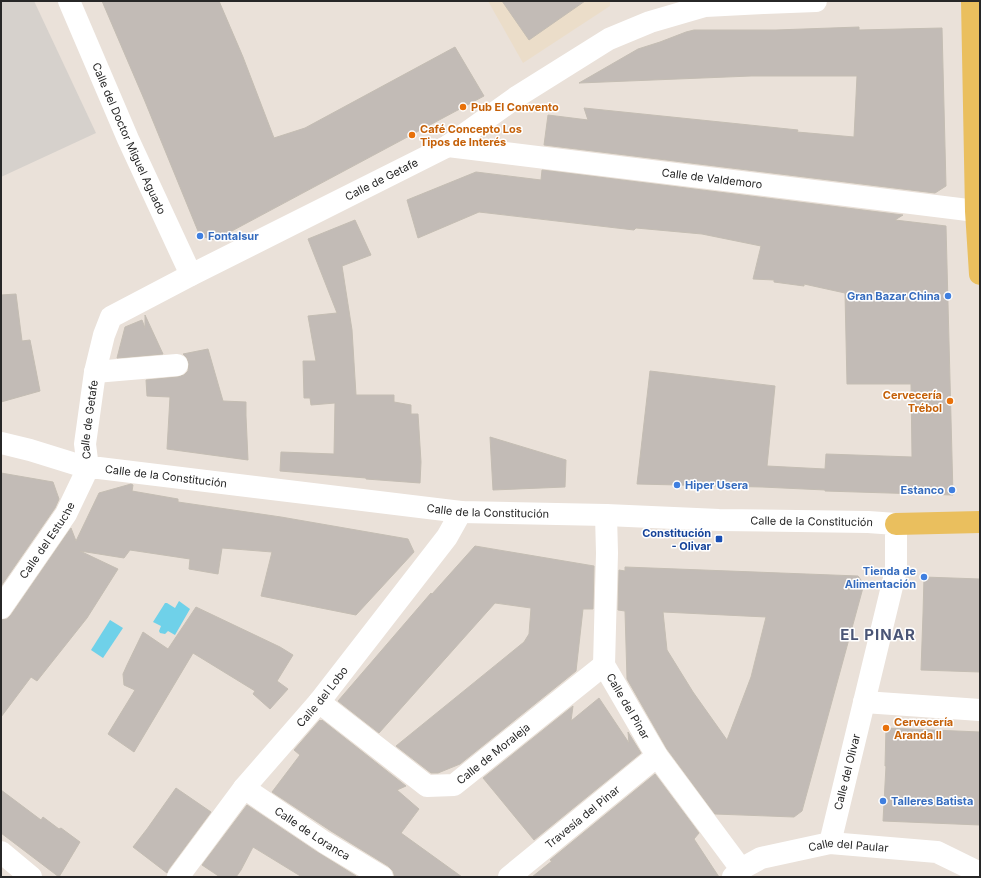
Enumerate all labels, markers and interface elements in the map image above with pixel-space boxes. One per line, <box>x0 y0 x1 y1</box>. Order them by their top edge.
street label: Calle del Doctor Miguel Aguado <box>89 60 169 217</box>
place label: Pub El Convento <box>471 100 559 114</box>
marker: Pub El Convento <box>458 102 468 112</box>
place label: Café Concepto Los Tipos de Interés <box>420 122 522 149</box>
marker: Café Concepto Los Tipos de Interés <box>407 130 417 140</box>
street label: Calle de Getafe <box>343 155 420 204</box>
street label: Calle de Valdemoro <box>661 165 763 192</box>
place label: Fontalsur <box>208 229 259 243</box>
marker: Fontalsur <box>195 231 205 241</box>
place label: Gran Bazar China <box>847 289 940 303</box>
marker: Gran Bazar China <box>943 291 953 301</box>
street label: Calle de Getafe <box>78 379 101 460</box>
place label: Cervecería Trébol <box>883 388 942 415</box>
marker: Cervecería Trébol <box>945 396 955 406</box>
street label: Calle de la Constitución <box>104 462 228 490</box>
place label: Hiper Usera <box>685 478 748 492</box>
marker: Hiper Usera <box>672 480 682 490</box>
place label: Estanco <box>901 483 944 497</box>
marker: Estanco <box>947 485 957 495</box>
street label: Calle del Estuche <box>16 500 78 581</box>
street label: Calle de la Constitución <box>426 501 549 521</box>
street label: Calle de la Constitución <box>750 513 873 529</box>
place label: Constitución - Olivar <box>642 526 712 553</box>
marker: Constitución - Olivar <box>714 534 724 544</box>
place label: Tienda de Alimentación <box>845 564 916 591</box>
marker: Tienda de Alimentación <box>919 572 929 582</box>
district label: EL PINAR <box>840 625 916 644</box>
street label: Calle del Lobo <box>293 663 351 730</box>
street label: Calle del Pinar <box>603 671 653 742</box>
place label: Cervecería Aranda II <box>894 715 953 742</box>
street label: Calle de Moraleja <box>454 720 533 787</box>
marker: Cervecería Aranda II <box>881 723 891 733</box>
street label: Calle del Olivar <box>831 732 863 812</box>
street label: Travesía del Pinar <box>542 782 623 851</box>
place label: Talleres Batista <box>891 794 973 808</box>
marker: Talleres Batista <box>878 796 888 806</box>
street label: Calle de Loranca <box>272 804 353 863</box>
street label: Calle del Paular <box>807 836 889 855</box>

